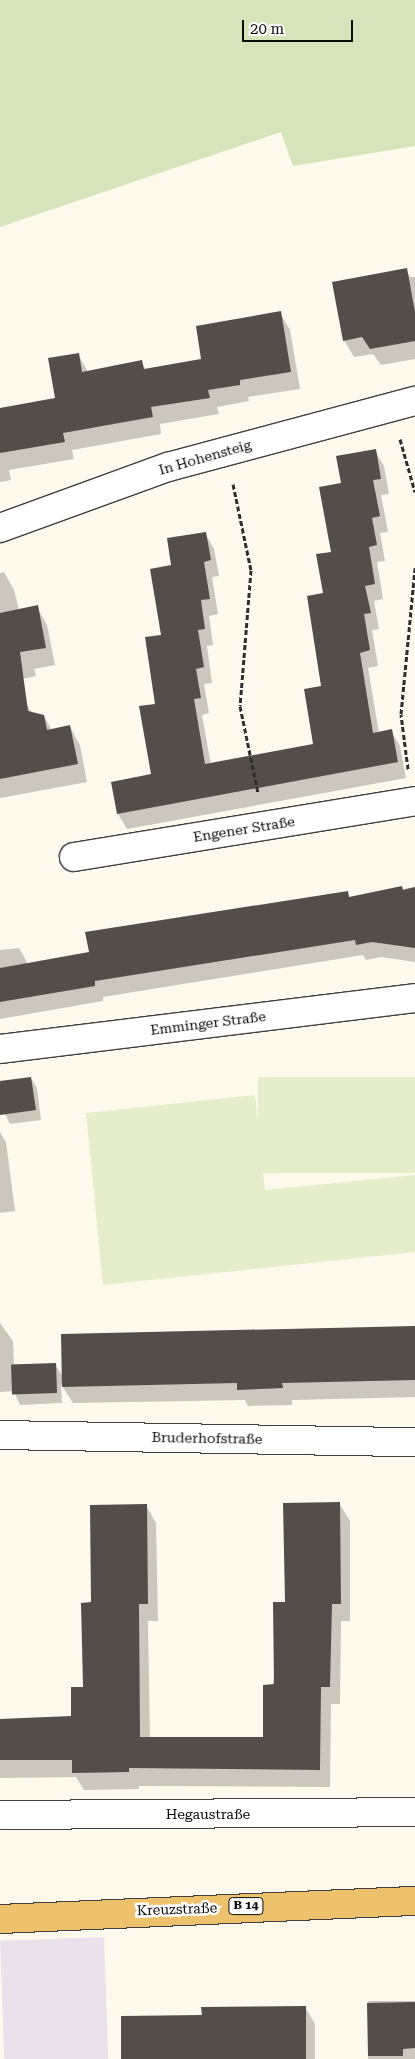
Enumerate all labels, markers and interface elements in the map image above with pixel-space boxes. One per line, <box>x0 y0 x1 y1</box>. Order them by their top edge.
scale bar <box>245 10 356 42</box>
text: 20 m <box>250 20 284 38</box>
street label: In Hohensteig <box>157 436 253 478</box>
street label: Engener Straße <box>192 813 296 845</box>
street label: Emminger Straße <box>149 1008 267 1038</box>
street label: Bruderhofstraße <box>152 1429 262 1447</box>
street label: Hegaustraße <box>166 1806 250 1822</box>
road number: B 14 <box>227 1896 265 1915</box>
street label: Kreuzstraße <box>137 1899 217 1919</box>

